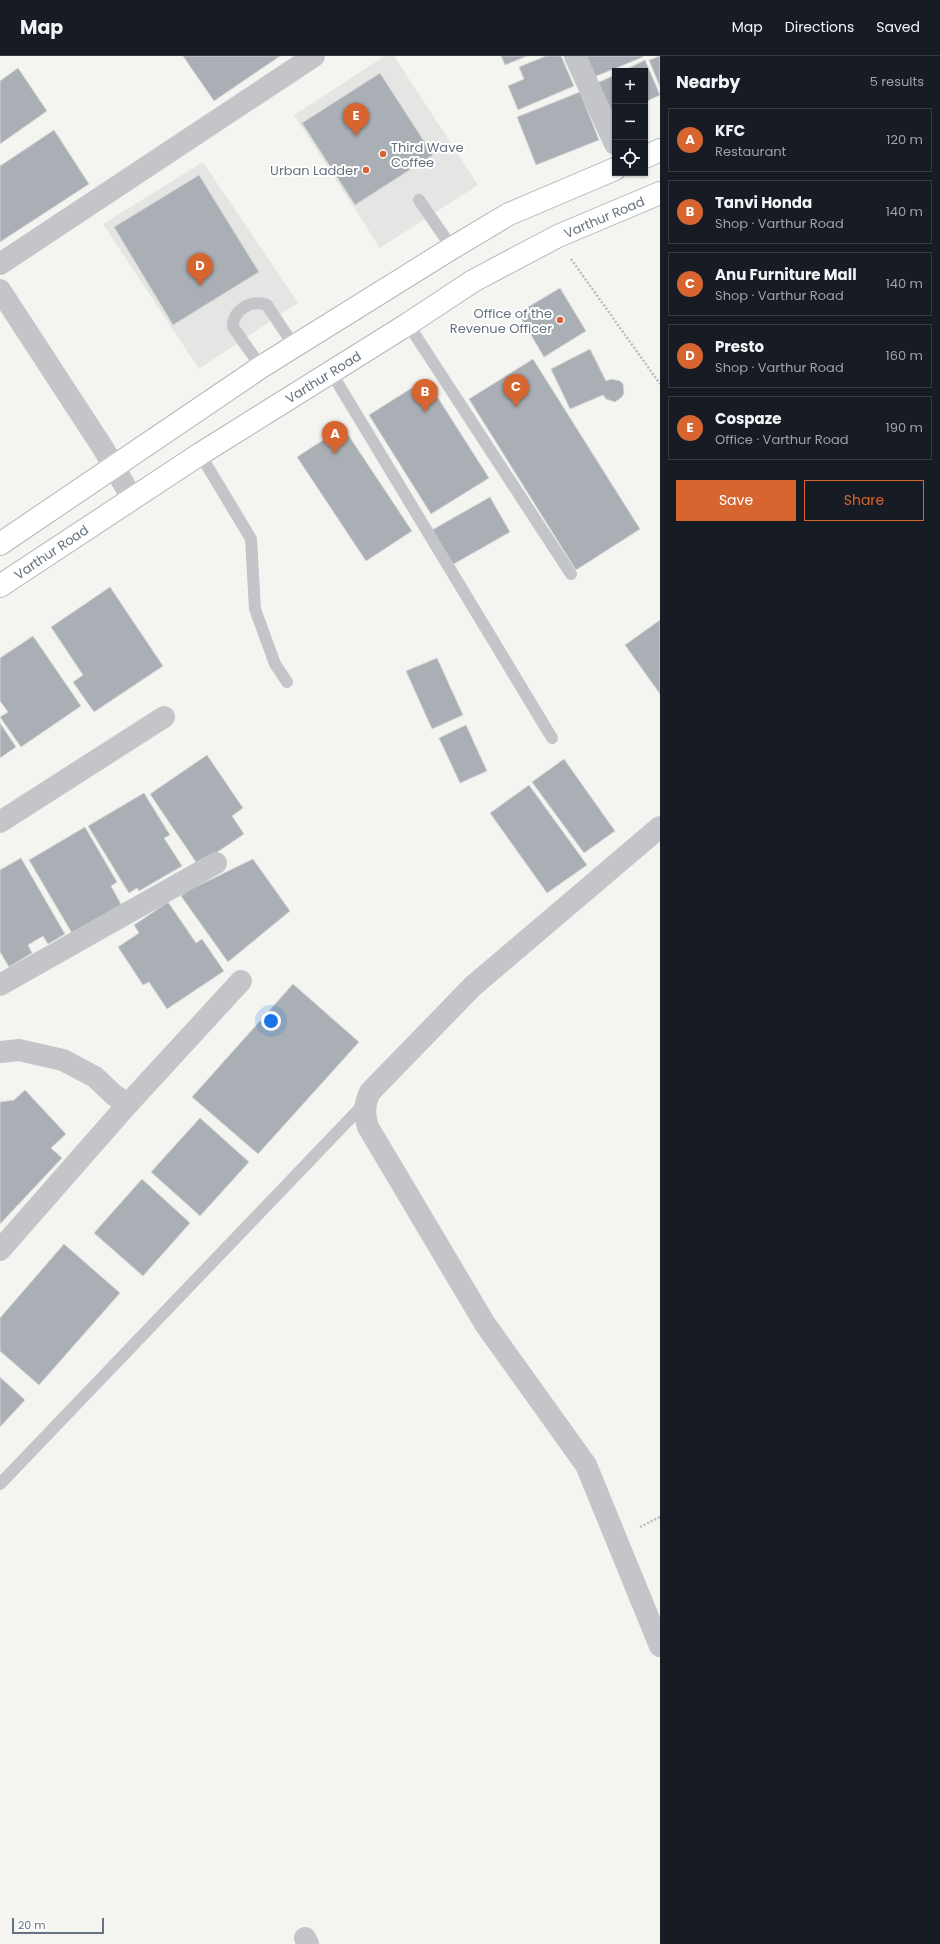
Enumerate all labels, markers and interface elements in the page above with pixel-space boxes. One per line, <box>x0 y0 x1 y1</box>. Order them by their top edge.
text: Map <box>20 14 63 41</box>
text: Map <box>732 17 763 37</box>
text: Directions <box>785 17 854 37</box>
text: Saved <box>876 17 920 37</box>
map controls <box>612 68 648 176</box>
button: + <box>612 68 648 104</box>
text: Nearby <box>676 70 740 94</box>
text: 5 results <box>870 72 924 91</box>
pin: E <box>343 103 369 136</box>
button: − <box>612 104 648 140</box>
text: KFC <box>715 120 745 141</box>
text: A <box>685 130 695 149</box>
text: 120 m <box>886 130 923 149</box>
place label: Third Wave Coffee <box>391 138 464 172</box>
button: locate <box>612 140 648 176</box>
text: Restaurant <box>715 142 786 161</box>
marker: Third Wave Coffee <box>378 149 388 159</box>
place label: Urban Ladder <box>270 161 358 180</box>
marker: Urban Ladder <box>361 165 371 175</box>
street label: Varthur Road <box>561 192 647 243</box>
text: Tanvi Honda <box>715 192 812 213</box>
text: B <box>686 202 694 221</box>
text: 140 m <box>886 202 923 221</box>
text: Shop · Varthur Road <box>715 214 844 233</box>
pin: D <box>187 253 213 286</box>
text: Anu Furniture Mall <box>715 264 857 285</box>
text: C <box>685 274 695 293</box>
text: 140 m <box>886 274 923 293</box>
text: Shop · Varthur Road <box>715 286 844 305</box>
place label: Office of the Revenue Officer <box>450 304 552 338</box>
marker: Office of the Revenue Officer <box>555 315 565 325</box>
text: Presto <box>715 336 764 357</box>
text: D <box>685 346 695 365</box>
text: 160 m <box>886 346 923 365</box>
street label: Varthur Road <box>282 347 365 408</box>
text: Shop · Varthur Road <box>715 358 844 377</box>
pin: C <box>503 374 529 407</box>
pin: B <box>412 379 438 412</box>
text: Cospaze <box>715 408 781 429</box>
text: E <box>686 418 694 437</box>
text: 190 m <box>886 418 923 437</box>
pin: A <box>322 421 348 454</box>
text: Office · Varthur Road <box>715 430 849 449</box>
button: Save <box>676 480 796 521</box>
button: Share <box>804 480 924 521</box>
street label: Varthur Road <box>10 521 92 584</box>
your location <box>261 1011 281 1031</box>
scale bar <box>12 1916 104 1935</box>
text: 20 m <box>18 1917 46 1933</box>

